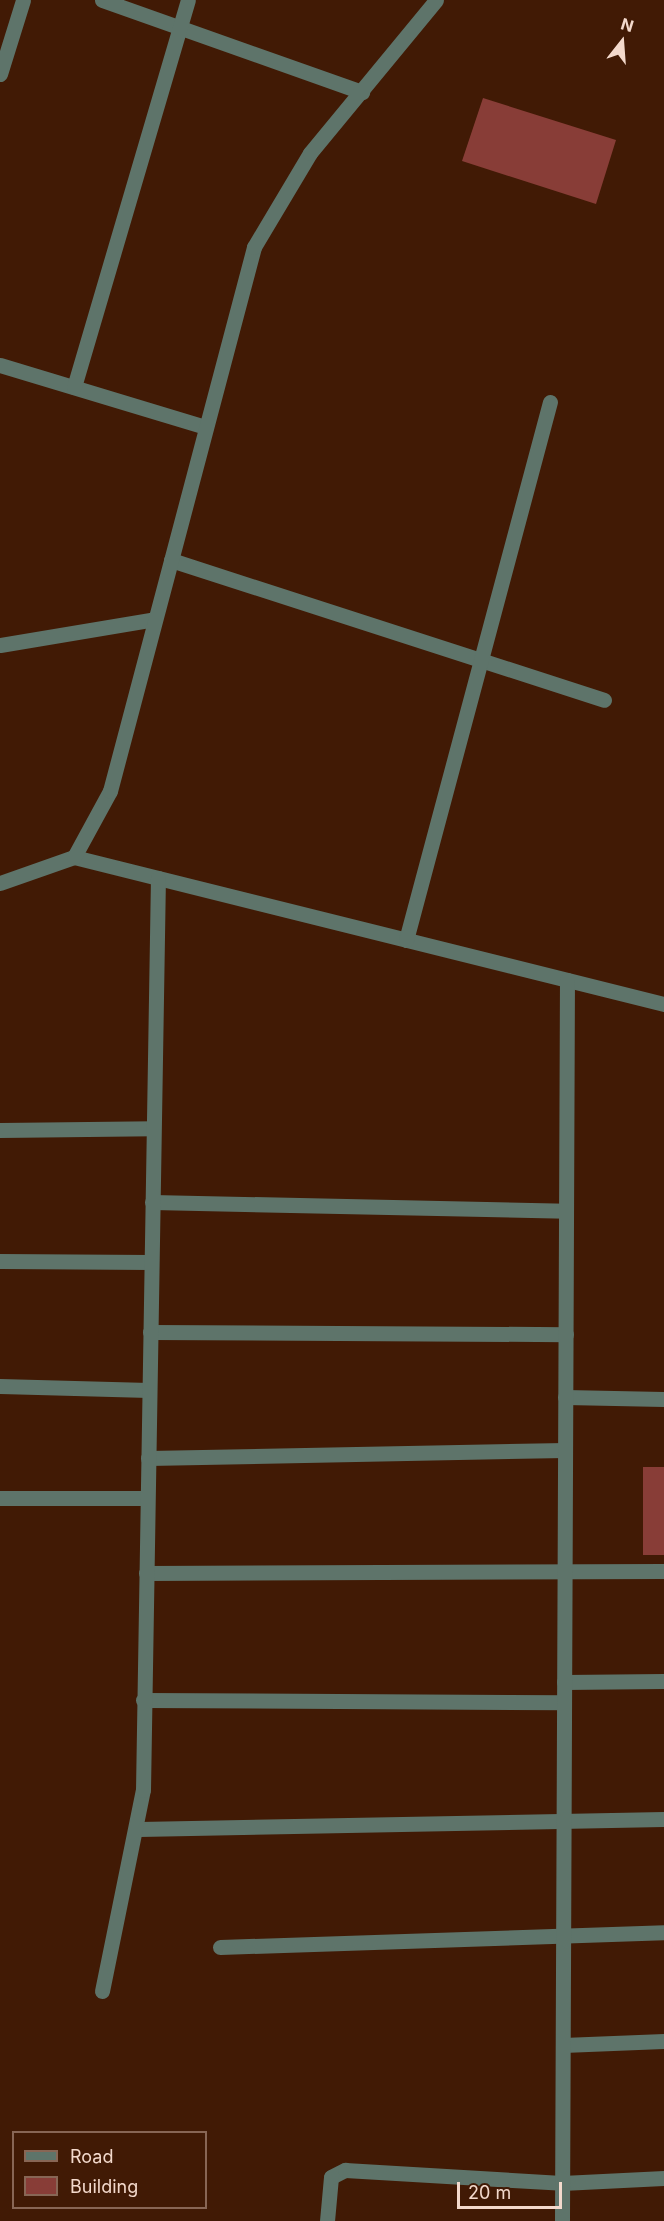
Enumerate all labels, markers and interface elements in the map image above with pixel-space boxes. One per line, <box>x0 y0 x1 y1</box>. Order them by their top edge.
north arrow <box>592 12 652 72</box>
text: N <box>618 13 636 36</box>
legend <box>12 2131 207 2209</box>
text: Road <box>70 2146 113 2167</box>
scale bar <box>460 2170 565 2208</box>
text: Building <box>70 2176 138 2197</box>
text: 20 m <box>468 2182 511 2203</box>

